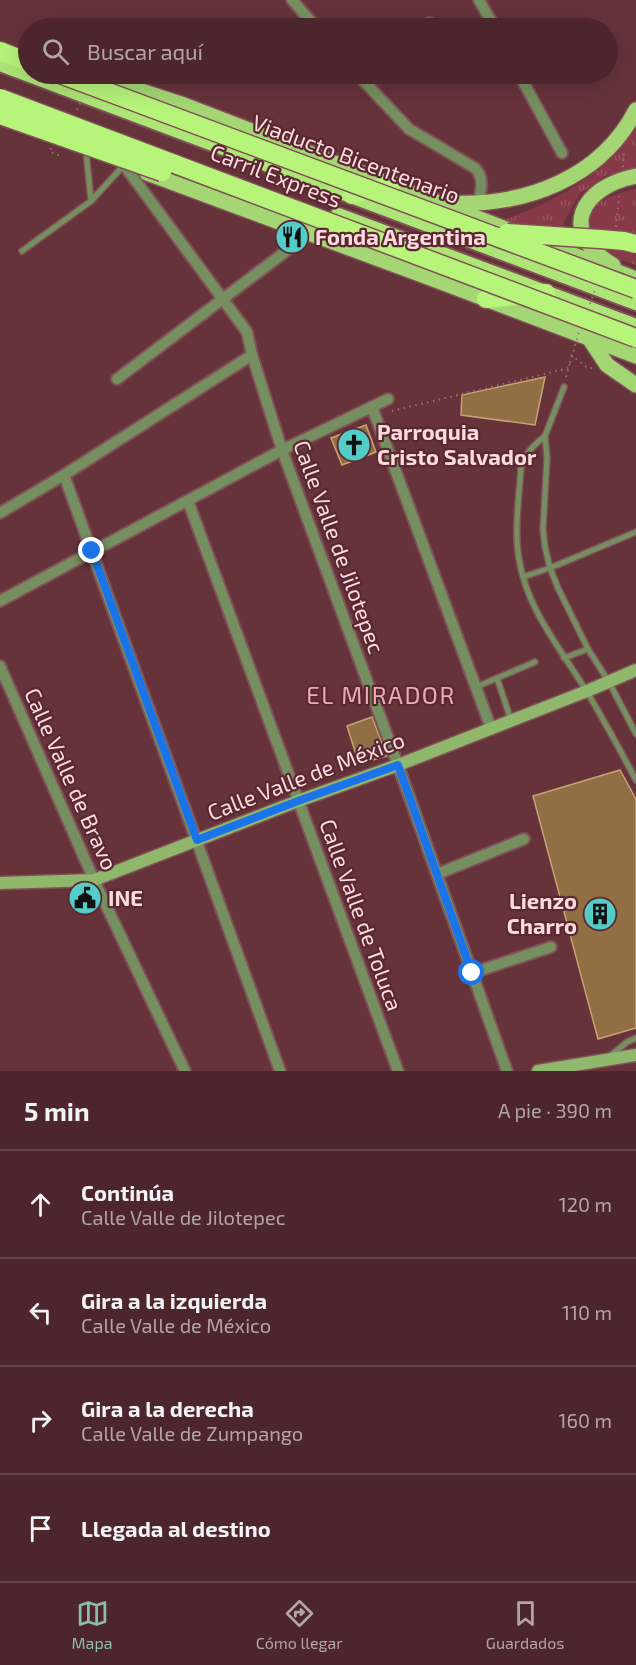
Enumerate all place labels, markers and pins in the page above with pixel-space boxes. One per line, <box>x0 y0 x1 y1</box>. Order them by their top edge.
restaurant icon: Fonda Argentina <box>274 219 310 255</box>
place label: Fonda Argentina <box>315 223 486 249</box>
place label: Parroquia Cristo Salvador <box>377 418 537 469</box>
church icon: Parroquia Cristo Salvador <box>336 427 372 463</box>
public building icon: INE <box>67 880 103 916</box>
place label: INE <box>108 884 143 910</box>
place label: Lienzo Charro <box>507 887 577 938</box>
building icon: Lienzo Charro <box>582 896 618 932</box>

